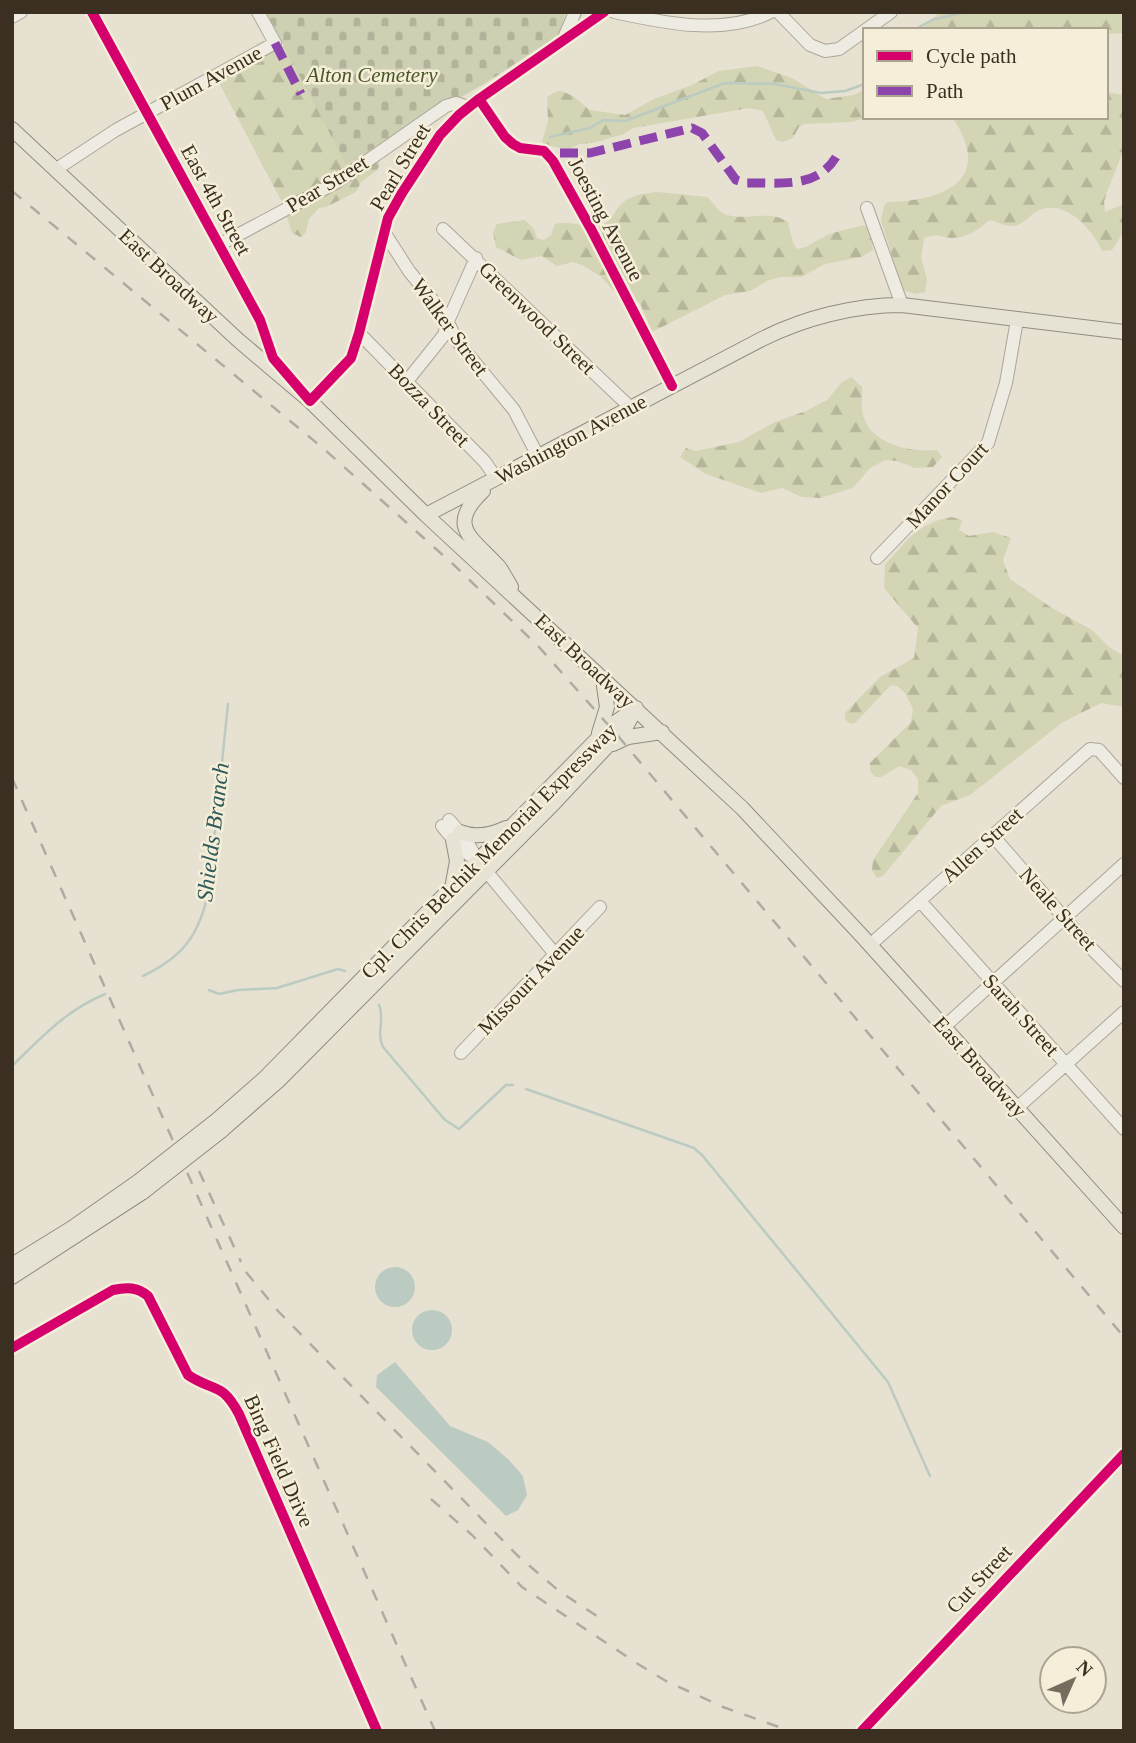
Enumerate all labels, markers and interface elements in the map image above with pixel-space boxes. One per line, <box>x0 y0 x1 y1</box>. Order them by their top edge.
legend <box>863 28 1108 119</box>
street label: Plum Avenue <box>156 40 266 116</box>
text: Cycle path <box>926 44 1017 68</box>
park label: Alton Cemetery <box>304 63 438 87</box>
text: Path <box>926 79 964 103</box>
street label: Pearl Street <box>365 119 435 215</box>
street label: East 4th Street <box>176 141 256 260</box>
street label: Pear Street <box>282 150 373 218</box>
street label: Joesting Avenue <box>563 153 649 285</box>
street label: East Broadway <box>114 224 224 329</box>
street label: Greenwood Street <box>474 257 600 380</box>
street label: Walker Street <box>407 274 493 380</box>
street label: Bozza Street <box>383 358 475 452</box>
street label: Washington Avenue <box>491 389 651 489</box>
street label: Manor Court <box>901 437 993 533</box>
street label: East Broadway <box>530 609 640 714</box>
street label: Cpl. Chris Belchik Memorial Expressway <box>356 718 622 984</box>
water label: Shields Branch <box>192 761 234 903</box>
street label: Allen Street <box>936 802 1028 888</box>
street label: Neale Street <box>1015 863 1102 955</box>
street label: Missouri Avenue <box>473 920 589 1040</box>
street label: Sarah Street <box>978 969 1064 1061</box>
street label: East Broadway <box>928 1012 1032 1123</box>
street label: Bing Field Drive <box>239 1391 319 1531</box>
street label: Cut Street <box>941 1540 1017 1618</box>
north arrow <box>1038 1645 1108 1715</box>
text: N <box>1072 1656 1097 1681</box>

